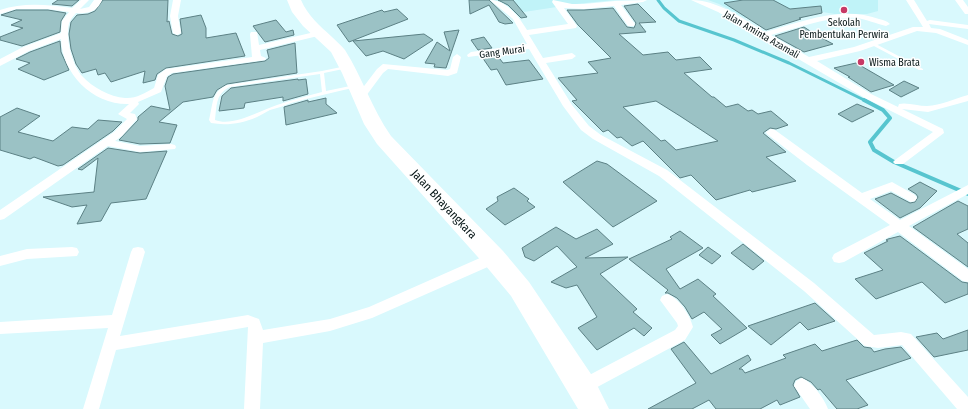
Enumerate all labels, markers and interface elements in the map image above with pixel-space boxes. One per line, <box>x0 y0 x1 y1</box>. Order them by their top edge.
marker: Sekolah Pembentukan Perwira <box>839 5 849 15</box>
street label: Jalan Aminta Azamali <box>721 8 802 61</box>
place label: Sekolah Pembentukan Perwira <box>799 17 889 41</box>
street label: Gang Murai <box>479 43 526 61</box>
marker: Wisma Brata <box>856 57 866 67</box>
place label: Wisma Brata <box>869 57 920 69</box>
street label: Jalan Bhayangkara <box>408 166 480 242</box>

